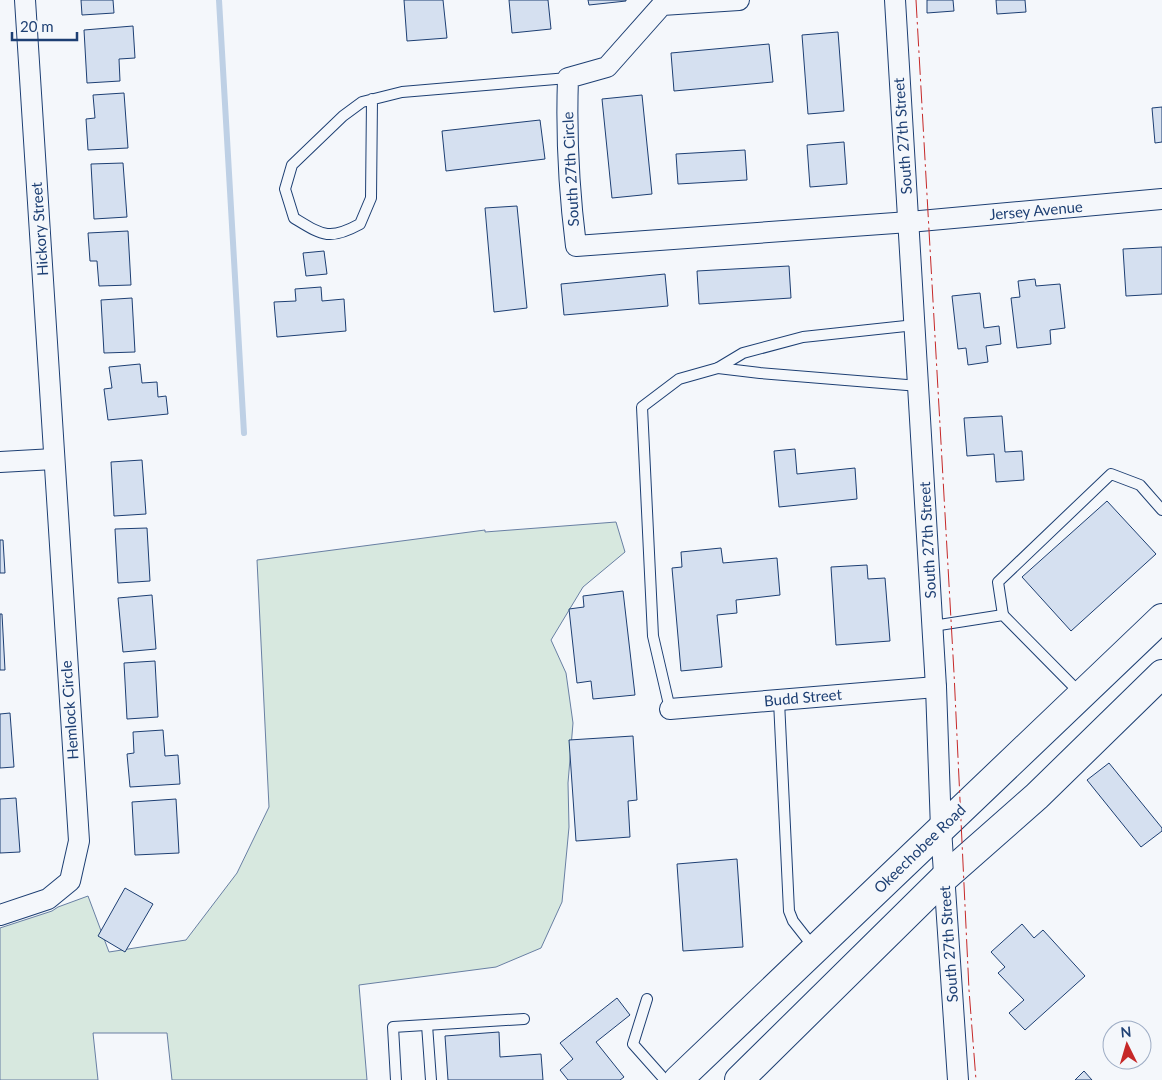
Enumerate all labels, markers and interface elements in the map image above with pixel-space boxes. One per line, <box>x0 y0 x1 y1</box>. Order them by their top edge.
scale bar <box>12 10 78 42</box>
text: 20 m <box>20 17 54 35</box>
street label: South 27th Street <box>889 76 915 195</box>
street label: South 27th Circle <box>558 111 582 227</box>
street label: Hickory Street <box>27 181 51 277</box>
street label: Jersey Avenue <box>988 197 1084 223</box>
street label: South 27th Street <box>915 481 939 599</box>
street label: Hemlock Circle <box>57 660 81 760</box>
street label: Budd Street <box>763 685 843 709</box>
street label: Okeechobee Road <box>870 800 969 897</box>
street label: South 27th Street <box>935 884 961 1003</box>
north arrow <box>1102 1020 1152 1070</box>
text: N <box>1120 1023 1132 1040</box>

